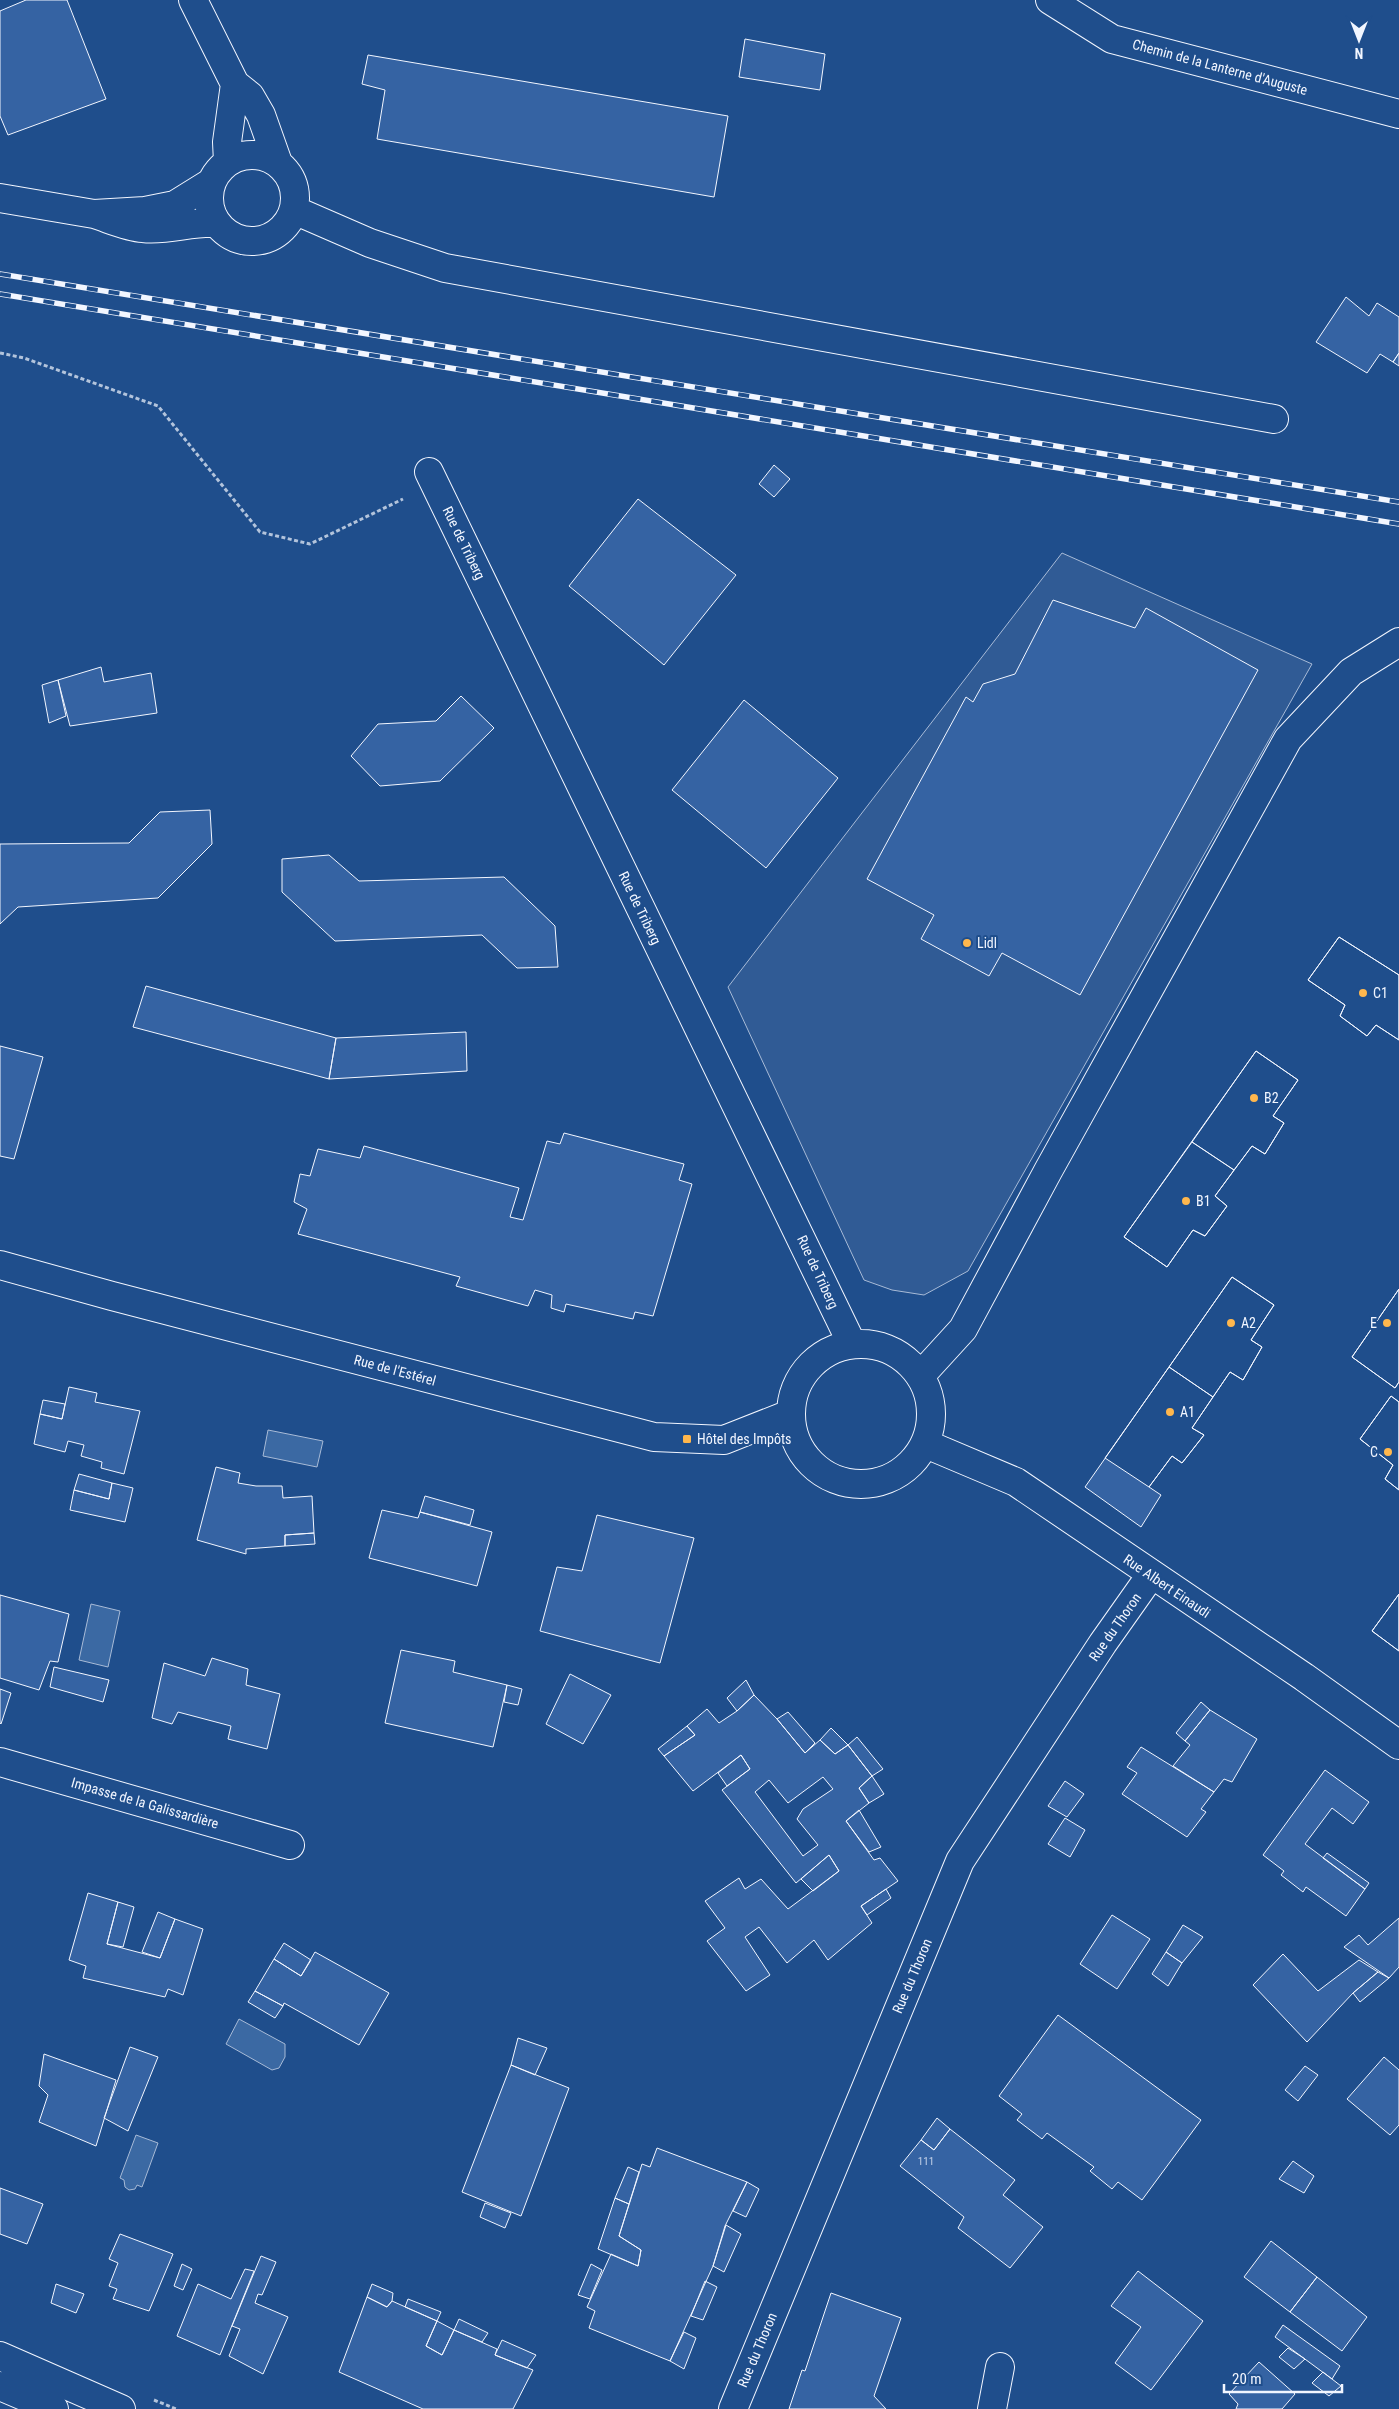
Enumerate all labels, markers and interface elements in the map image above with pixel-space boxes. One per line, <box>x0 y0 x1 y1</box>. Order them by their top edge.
north arrow <box>1334 15 1384 65</box>
street label: Chemin de la Lanterne d'Auguste <box>1131 36 1310 98</box>
text: N <box>1355 45 1363 61</box>
street label: Rue de Triberg <box>439 504 489 582</box>
street label: Rue de Triberg <box>615 869 665 947</box>
place label: Lidl <box>977 935 997 951</box>
marker: Lidl <box>961 937 973 949</box>
place label: C1 <box>1373 985 1388 1001</box>
marker: C1 <box>1357 987 1369 999</box>
place label: B2 <box>1264 1090 1279 1106</box>
marker: B2 <box>1248 1092 1260 1104</box>
place label: B1 <box>1196 1193 1211 1209</box>
marker: B1 <box>1180 1195 1192 1207</box>
street label: Rue de Triberg <box>794 1233 842 1311</box>
place label: A2 <box>1241 1315 1256 1331</box>
place label: E <box>1370 1315 1377 1331</box>
marker: A2 <box>1225 1317 1237 1329</box>
marker: E <box>1381 1317 1393 1329</box>
street label: Rue de l'Estérel <box>352 1351 438 1389</box>
place label: A1 <box>1180 1404 1195 1420</box>
marker: A1 <box>1164 1406 1176 1418</box>
place label: Hôtel des Impôts <box>697 1431 791 1447</box>
marker: Hôtel des Impôts <box>681 1433 693 1445</box>
place label: C <box>1370 1444 1378 1460</box>
marker: C <box>1382 1446 1394 1458</box>
street label: Rue Albert Einaudi <box>1121 1551 1213 1621</box>
street label: Rue du Thoron <box>1086 1590 1144 1664</box>
street label: Impasse de la Galissardière <box>70 1774 221 1832</box>
street label: Rue du Thoron <box>889 1936 935 2016</box>
house number: 111 <box>918 2155 934 2168</box>
street label: Rue du Thoron <box>734 2310 780 2390</box>
scale bar <box>1224 2362 1342 2394</box>
text: 20 m <box>1232 2370 1262 2388</box>

